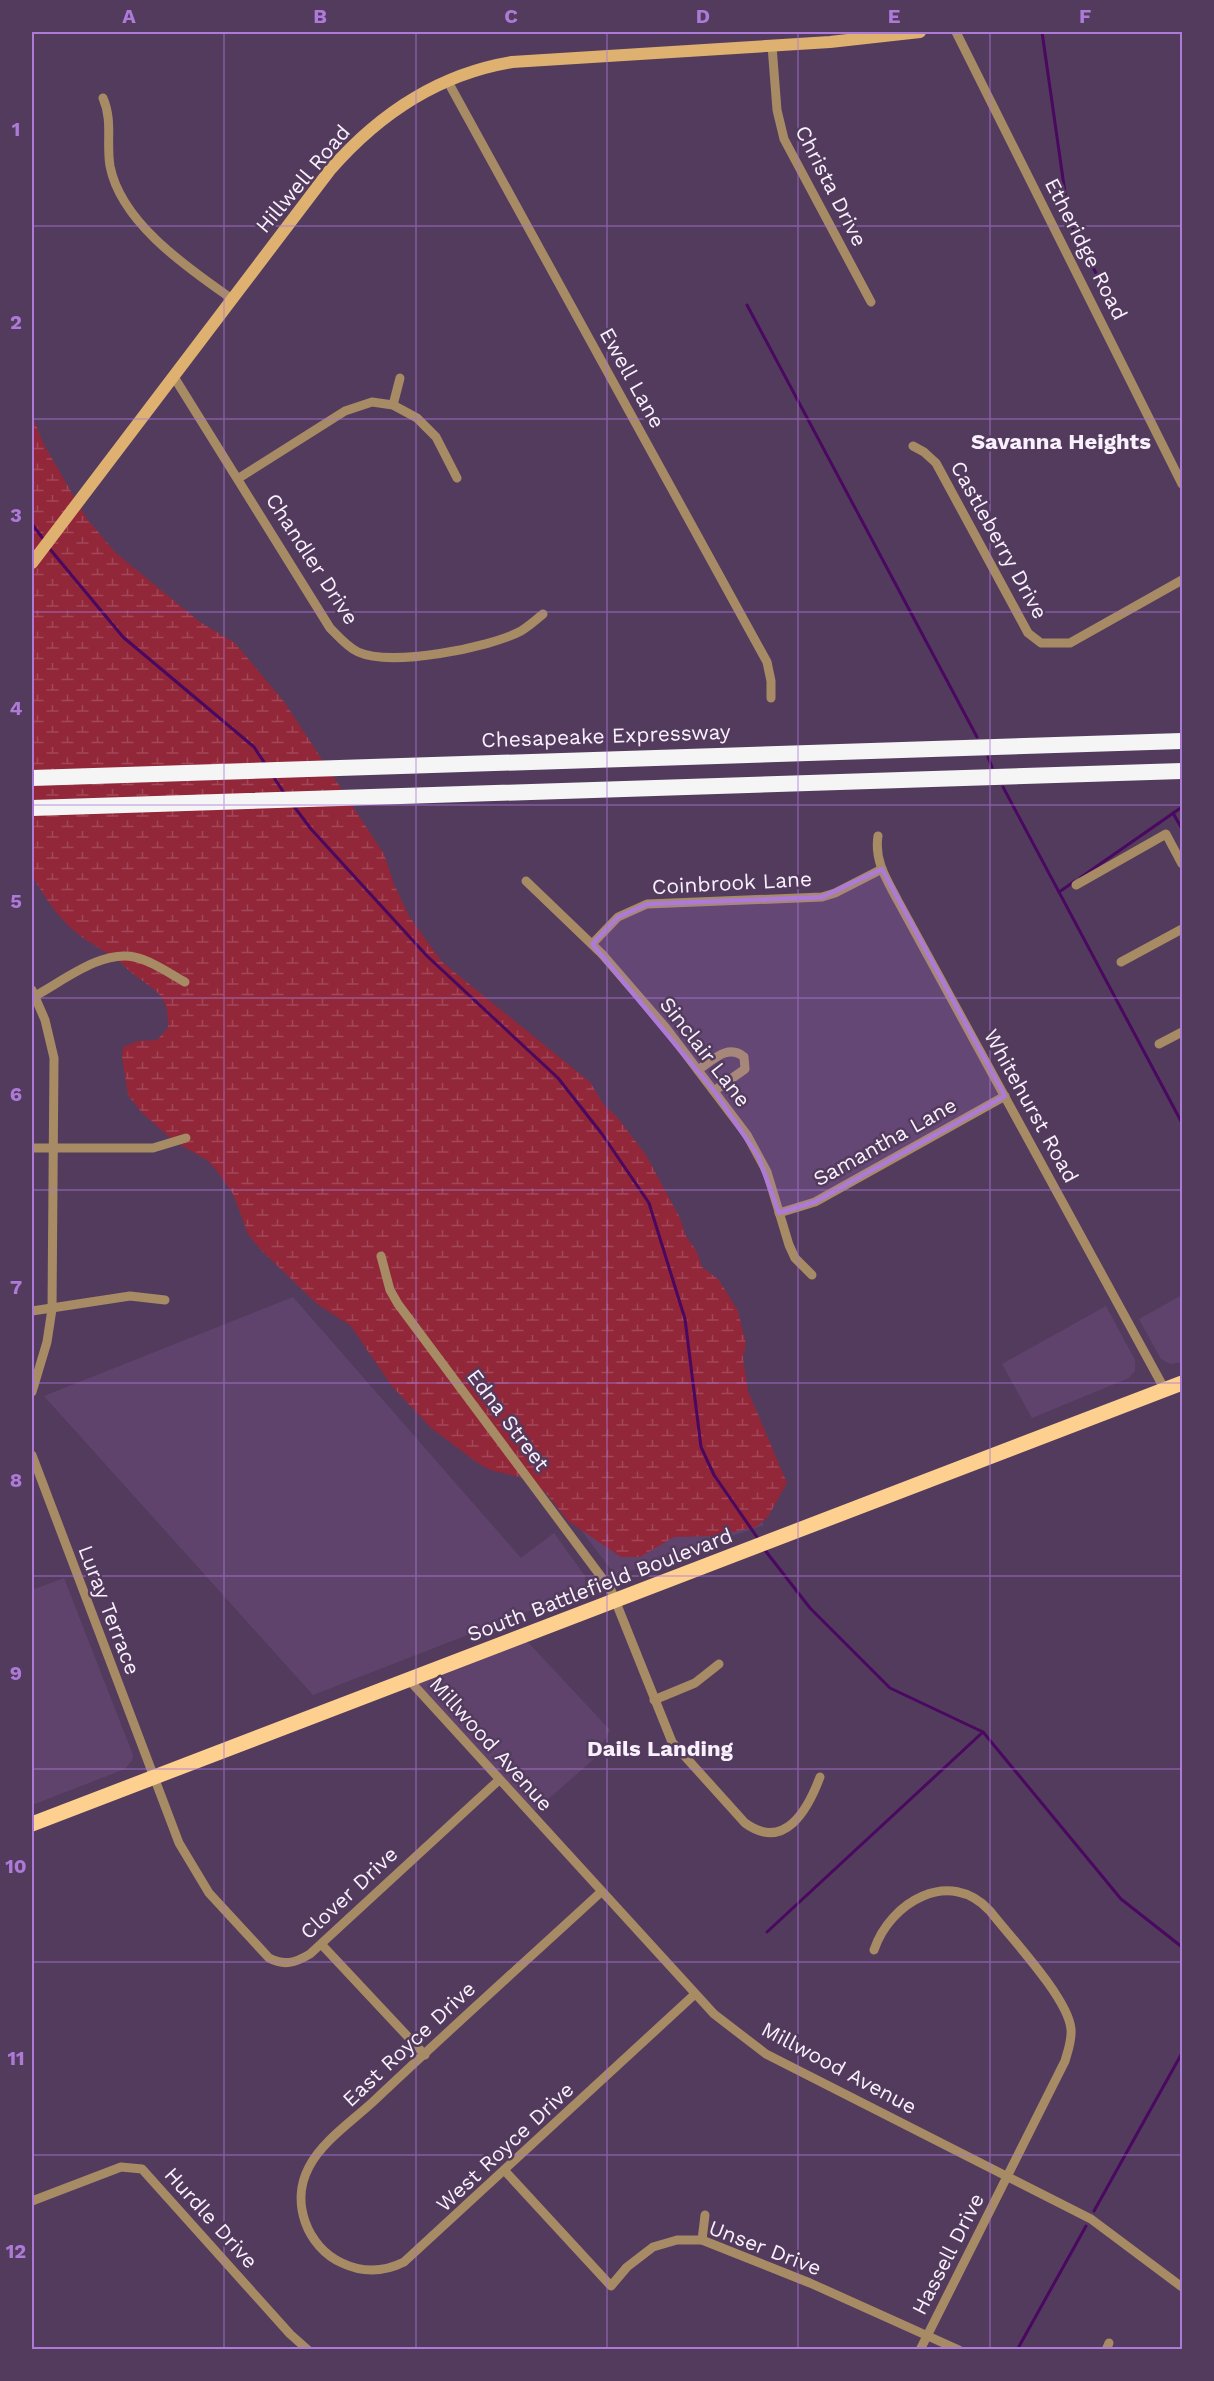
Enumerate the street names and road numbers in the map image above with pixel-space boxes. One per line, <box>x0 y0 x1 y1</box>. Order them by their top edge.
street label: Hillwell Road <box>250 120 355 238</box>
street label: Christa Drive <box>790 121 873 250</box>
street label: Etheridge Road <box>1040 174 1133 324</box>
street label: Ewell Lane <box>595 323 670 432</box>
street label: Castleberry Drive <box>946 456 1053 623</box>
street label: Chandler Drive <box>261 488 364 629</box>
street label: Chesapeake Expressway <box>481 719 731 752</box>
street label: Coinbrook Lane <box>651 866 813 899</box>
street label: Sinclair Lane <box>655 992 756 1112</box>
street label: Whitehurst Road <box>979 1024 1084 1187</box>
street label: Samantha Lane <box>809 1092 961 1191</box>
street label: Edna Street <box>462 1364 555 1476</box>
street label: South Battlefield Boulevard <box>464 1522 736 1647</box>
street label: Luray Terrace <box>73 1541 146 1678</box>
street label: Millwood Avenue <box>424 1671 558 1816</box>
street label: Clover Drive <box>295 1841 403 1944</box>
street label: East Royce Drive <box>337 1976 480 2112</box>
street label: Millwood Avenue <box>757 2016 921 2119</box>
street label: West Royce Drive <box>431 2077 578 2217</box>
street label: Hurdle Drive <box>159 2162 263 2273</box>
street label: Hassell Drive <box>906 2189 989 2319</box>
street label: Unser Drive <box>705 2215 825 2280</box>

